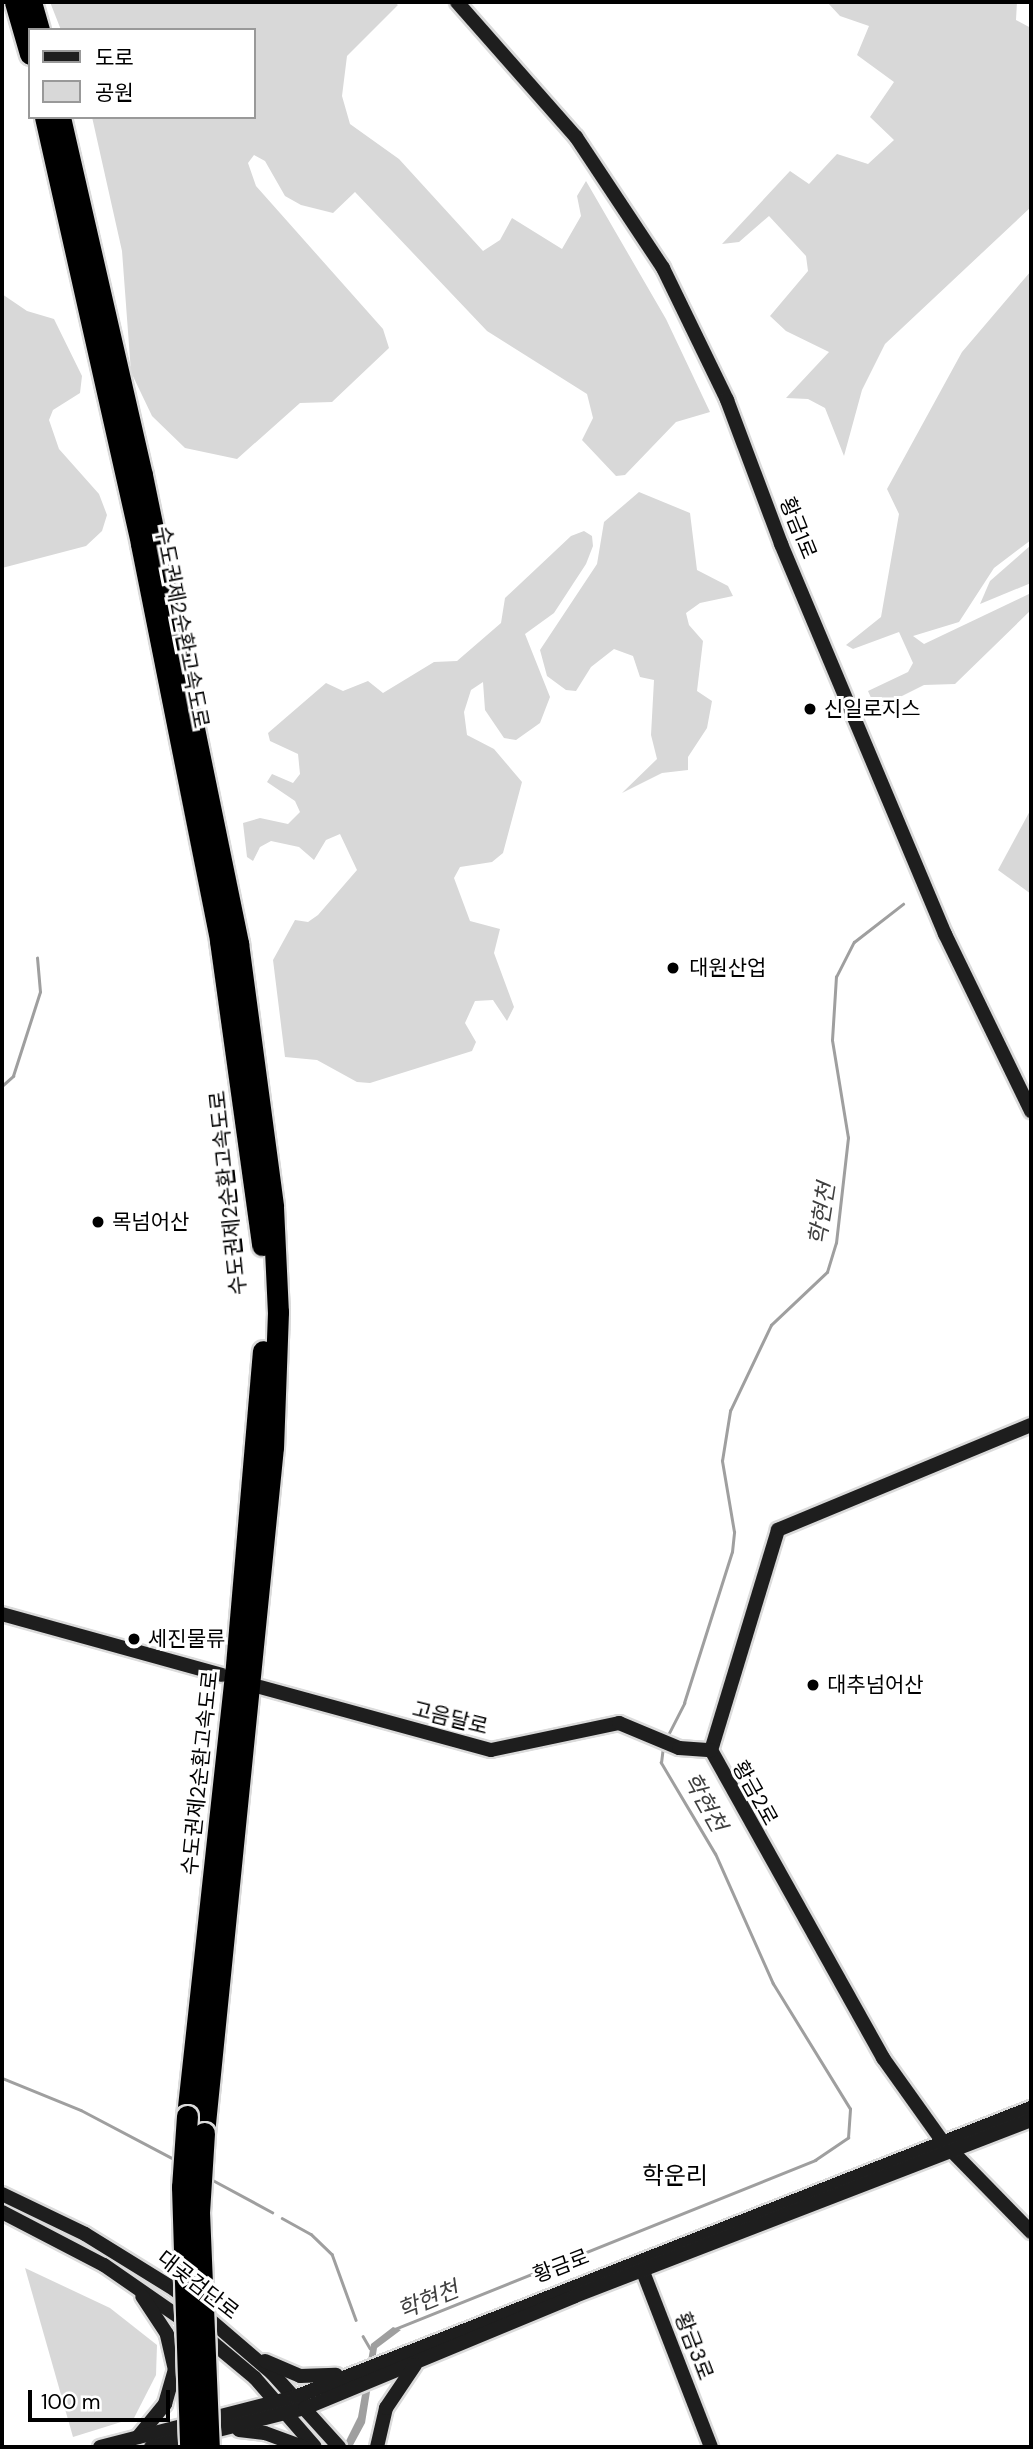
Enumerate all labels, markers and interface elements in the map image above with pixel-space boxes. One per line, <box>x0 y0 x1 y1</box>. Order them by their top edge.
legend <box>28 28 256 119</box>
text: 도로 <box>95 44 134 72</box>
text: 공원 <box>95 79 134 107</box>
street label: 황금1로 <box>774 493 822 563</box>
street label: 수도권제2순환고속도로 <box>150 524 214 730</box>
place label: 신일로지스 <box>824 696 921 722</box>
marker: 신일로지스 <box>802 701 818 717</box>
place label: 대원산업 <box>689 955 766 981</box>
marker: 대원산업 <box>663 958 683 978</box>
street label: 수도권제2순환고속도로 <box>205 1090 251 1296</box>
water label: 학현천 <box>803 1180 841 1248</box>
place label: 목넘어산 <box>112 1209 189 1235</box>
marker: 목넘어산 <box>90 1214 106 1230</box>
place label: 세진물류 <box>148 1626 225 1652</box>
marker: 세진물류 <box>126 1631 142 1647</box>
street label: 수도권제2순환고속도로 <box>177 1670 223 1876</box>
place label: 대추넘어산 <box>827 1672 924 1698</box>
marker: 대추넘어산 <box>805 1677 821 1693</box>
street label: 고음달로 <box>409 1696 491 1740</box>
street label: 황금2로 <box>727 1756 783 1830</box>
water label: 학현천 <box>678 1768 732 1836</box>
district label: 학운리 <box>642 2162 708 2190</box>
street label: 황금로 <box>529 2244 593 2288</box>
street label: 대곶검단로 <box>152 2245 244 2325</box>
water label: 학현천 <box>393 2275 463 2325</box>
street label: 황금3로 <box>670 2309 718 2383</box>
scale bar <box>32 2376 173 2420</box>
text: 100 m <box>41 2388 101 2416</box>

